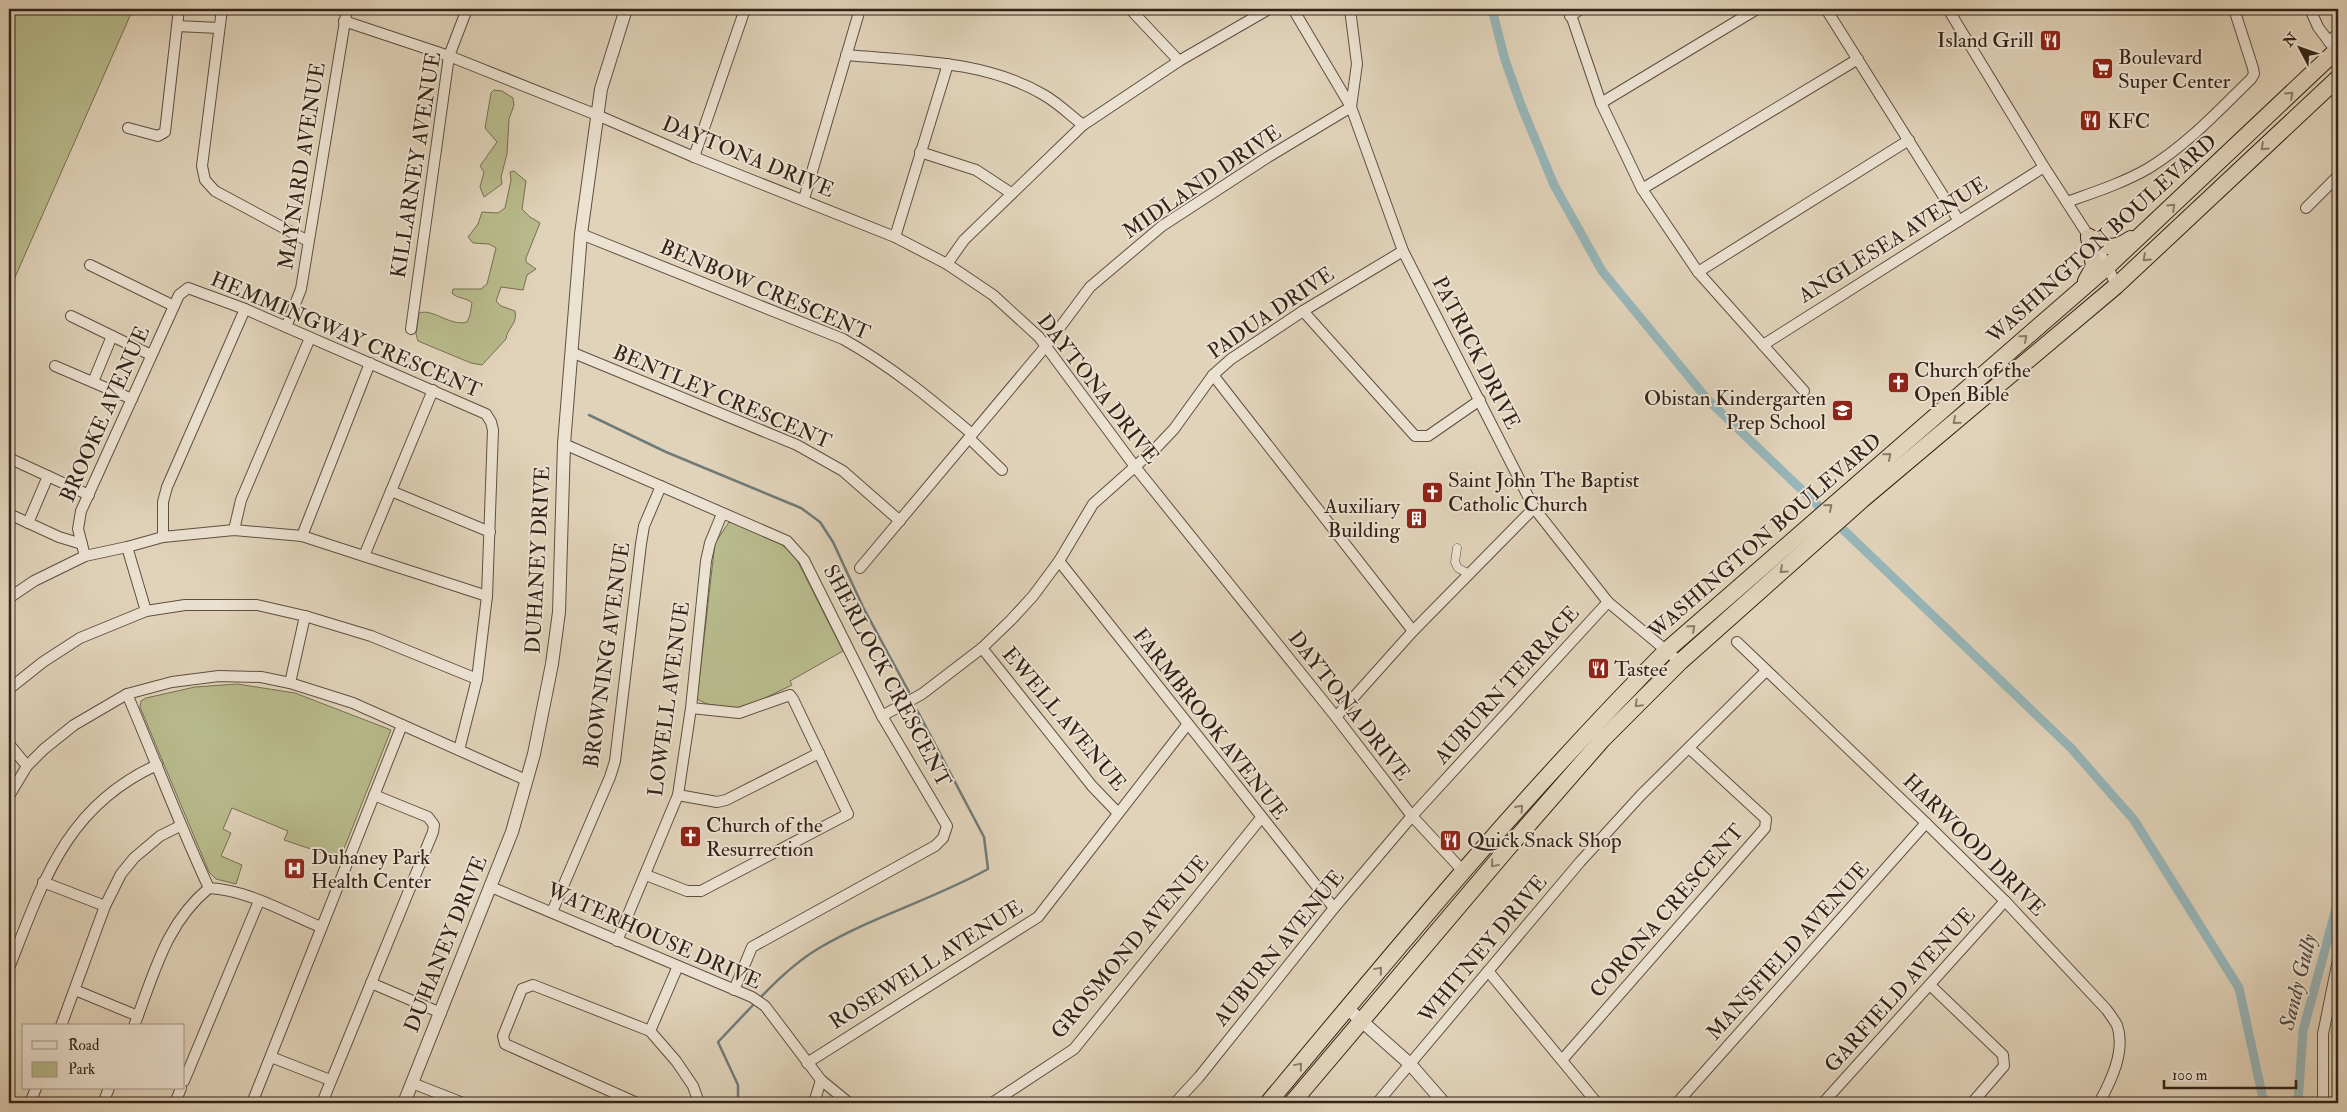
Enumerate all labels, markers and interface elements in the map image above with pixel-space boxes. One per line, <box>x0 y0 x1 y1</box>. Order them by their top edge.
north arrow <box>2274 22 2324 72</box>
place label: Island Grill <box>1937 27 2035 54</box>
restaurant icon: Island Grill <box>2038 28 2062 52</box>
text: N <box>2279 29 2301 51</box>
place label: Boulevard Super Center <box>2118 44 2231 95</box>
street label: KILLARNEY AVENUE <box>385 50 447 280</box>
supermarket icon: Boulevard Super Center <box>2090 57 2114 81</box>
street label: MAYNARD AVENUE <box>272 61 332 271</box>
one-way arrow <box>2284 92 2293 101</box>
place label: KFC <box>2107 108 2150 135</box>
restaurant icon: KFC <box>2079 109 2103 133</box>
street label: DAYTONA DRIVE <box>658 110 838 204</box>
street label: MIDLAND DRIVE <box>1118 119 1286 245</box>
street label: WASHINGTON BOULEVARD <box>1981 128 2223 350</box>
one-way arrow <box>2261 141 2270 150</box>
street label: ANGLESEA AVENUE <box>1793 171 1993 310</box>
one-way arrow <box>2166 204 2175 213</box>
street label: BENBOW CRESCENT <box>656 233 875 347</box>
one-way arrow <box>2142 252 2151 261</box>
street label: PADUA DRIVE <box>1203 261 1339 365</box>
street label: HEMMINGWAY CRESCENT <box>207 266 486 405</box>
street label: PATRICK DRIVE <box>1426 272 1526 434</box>
street label: DAYTONA DRIVE <box>1031 309 1165 469</box>
street label: BROOKE AVENUE <box>54 322 156 506</box>
one-way arrow <box>2019 335 2028 344</box>
street label: BENTLEY CRESCENT <box>609 339 836 455</box>
place label: Church of the Open Bible <box>1914 357 2031 408</box>
church icon: Church of the Open Bible <box>1886 370 1910 394</box>
place label: Obistan Kindergarten Prep School <box>1644 385 1827 436</box>
school or university icon: Obistan Kindergarten Prep School <box>1830 398 1854 422</box>
one-way arrow <box>1953 415 1962 423</box>
street label: WASHINGTON BOULEVARD <box>1642 427 1887 645</box>
one-way arrow <box>1882 453 1891 462</box>
street label: DUHANEY DRIVE <box>520 465 556 655</box>
place label: Saint John The Baptist Catholic Church <box>1448 467 1640 518</box>
church icon: Saint John The Baptist Catholic Church <box>1420 480 1444 504</box>
place label: Auxiliary Building <box>1323 493 1401 544</box>
one-way arrow <box>1823 504 1832 513</box>
building icon: Auxiliary Building <box>1404 506 1428 530</box>
street label: BROWNING AVENUE <box>578 540 636 770</box>
street label: SHERLOCK CRESCENT <box>817 560 957 792</box>
one-way arrow <box>1780 565 1789 574</box>
street label: LOWELL AVENUE <box>642 600 696 798</box>
street label: AUBURN TERRACE <box>1428 600 1585 771</box>
street label: FARMBROOK AVENUE <box>1127 623 1293 825</box>
one-way arrow <box>1687 624 1696 633</box>
street label: DAYTONA DRIVE <box>1282 626 1416 786</box>
street label: EWELL AVENUE <box>996 641 1132 797</box>
place label: Tastee <box>1614 656 1668 683</box>
restaurant icon: Tastee <box>1586 657 1610 681</box>
one-way arrow <box>1635 698 1644 707</box>
street label: HARWOOD DRIVE <box>1897 768 2051 922</box>
one-way arrow <box>1514 804 1523 813</box>
place label: Church of the Resurrection <box>706 812 823 863</box>
street label: CORONA CRESCENT <box>1584 818 1750 1004</box>
church icon: Church of the Resurrection <box>678 825 702 849</box>
place label: Quick Snack Shop <box>1467 827 1622 854</box>
restaurant icon: Quick Snack Shop <box>1439 828 1463 852</box>
place label: Duhaney Park Health Center <box>311 844 431 895</box>
street label: GROSMOND AVENUE <box>1045 850 1215 1044</box>
street label: DUHANEY DRIVE <box>398 852 494 1036</box>
street label: MANSFIELD AVENUE <box>1701 856 1875 1046</box>
hospital icon: Duhaney Park Health Center <box>283 857 307 881</box>
one-way arrow <box>1491 858 1500 867</box>
street label: AUBURN AVENUE <box>1207 864 1350 1032</box>
street label: WHITNEY DRIVE <box>1412 869 1553 1030</box>
street label: WATERHOUSE DRIVE <box>542 876 765 995</box>
street label: ROSEWELL AVENUE <box>824 894 1028 1036</box>
street label: GARFIELD AVENUE <box>1819 902 1981 1078</box>
water label: Sandy Gully <box>2272 931 2324 1034</box>
one-way arrow <box>1373 967 1382 976</box>
legend <box>22 1024 185 1090</box>
text: Road <box>68 1036 100 1055</box>
scale bar <box>2164 1057 2297 1089</box>
text: Park <box>68 1060 95 1079</box>
one-way arrow <box>1294 1062 1303 1071</box>
text: 100 m <box>2172 1066 2208 1085</box>

